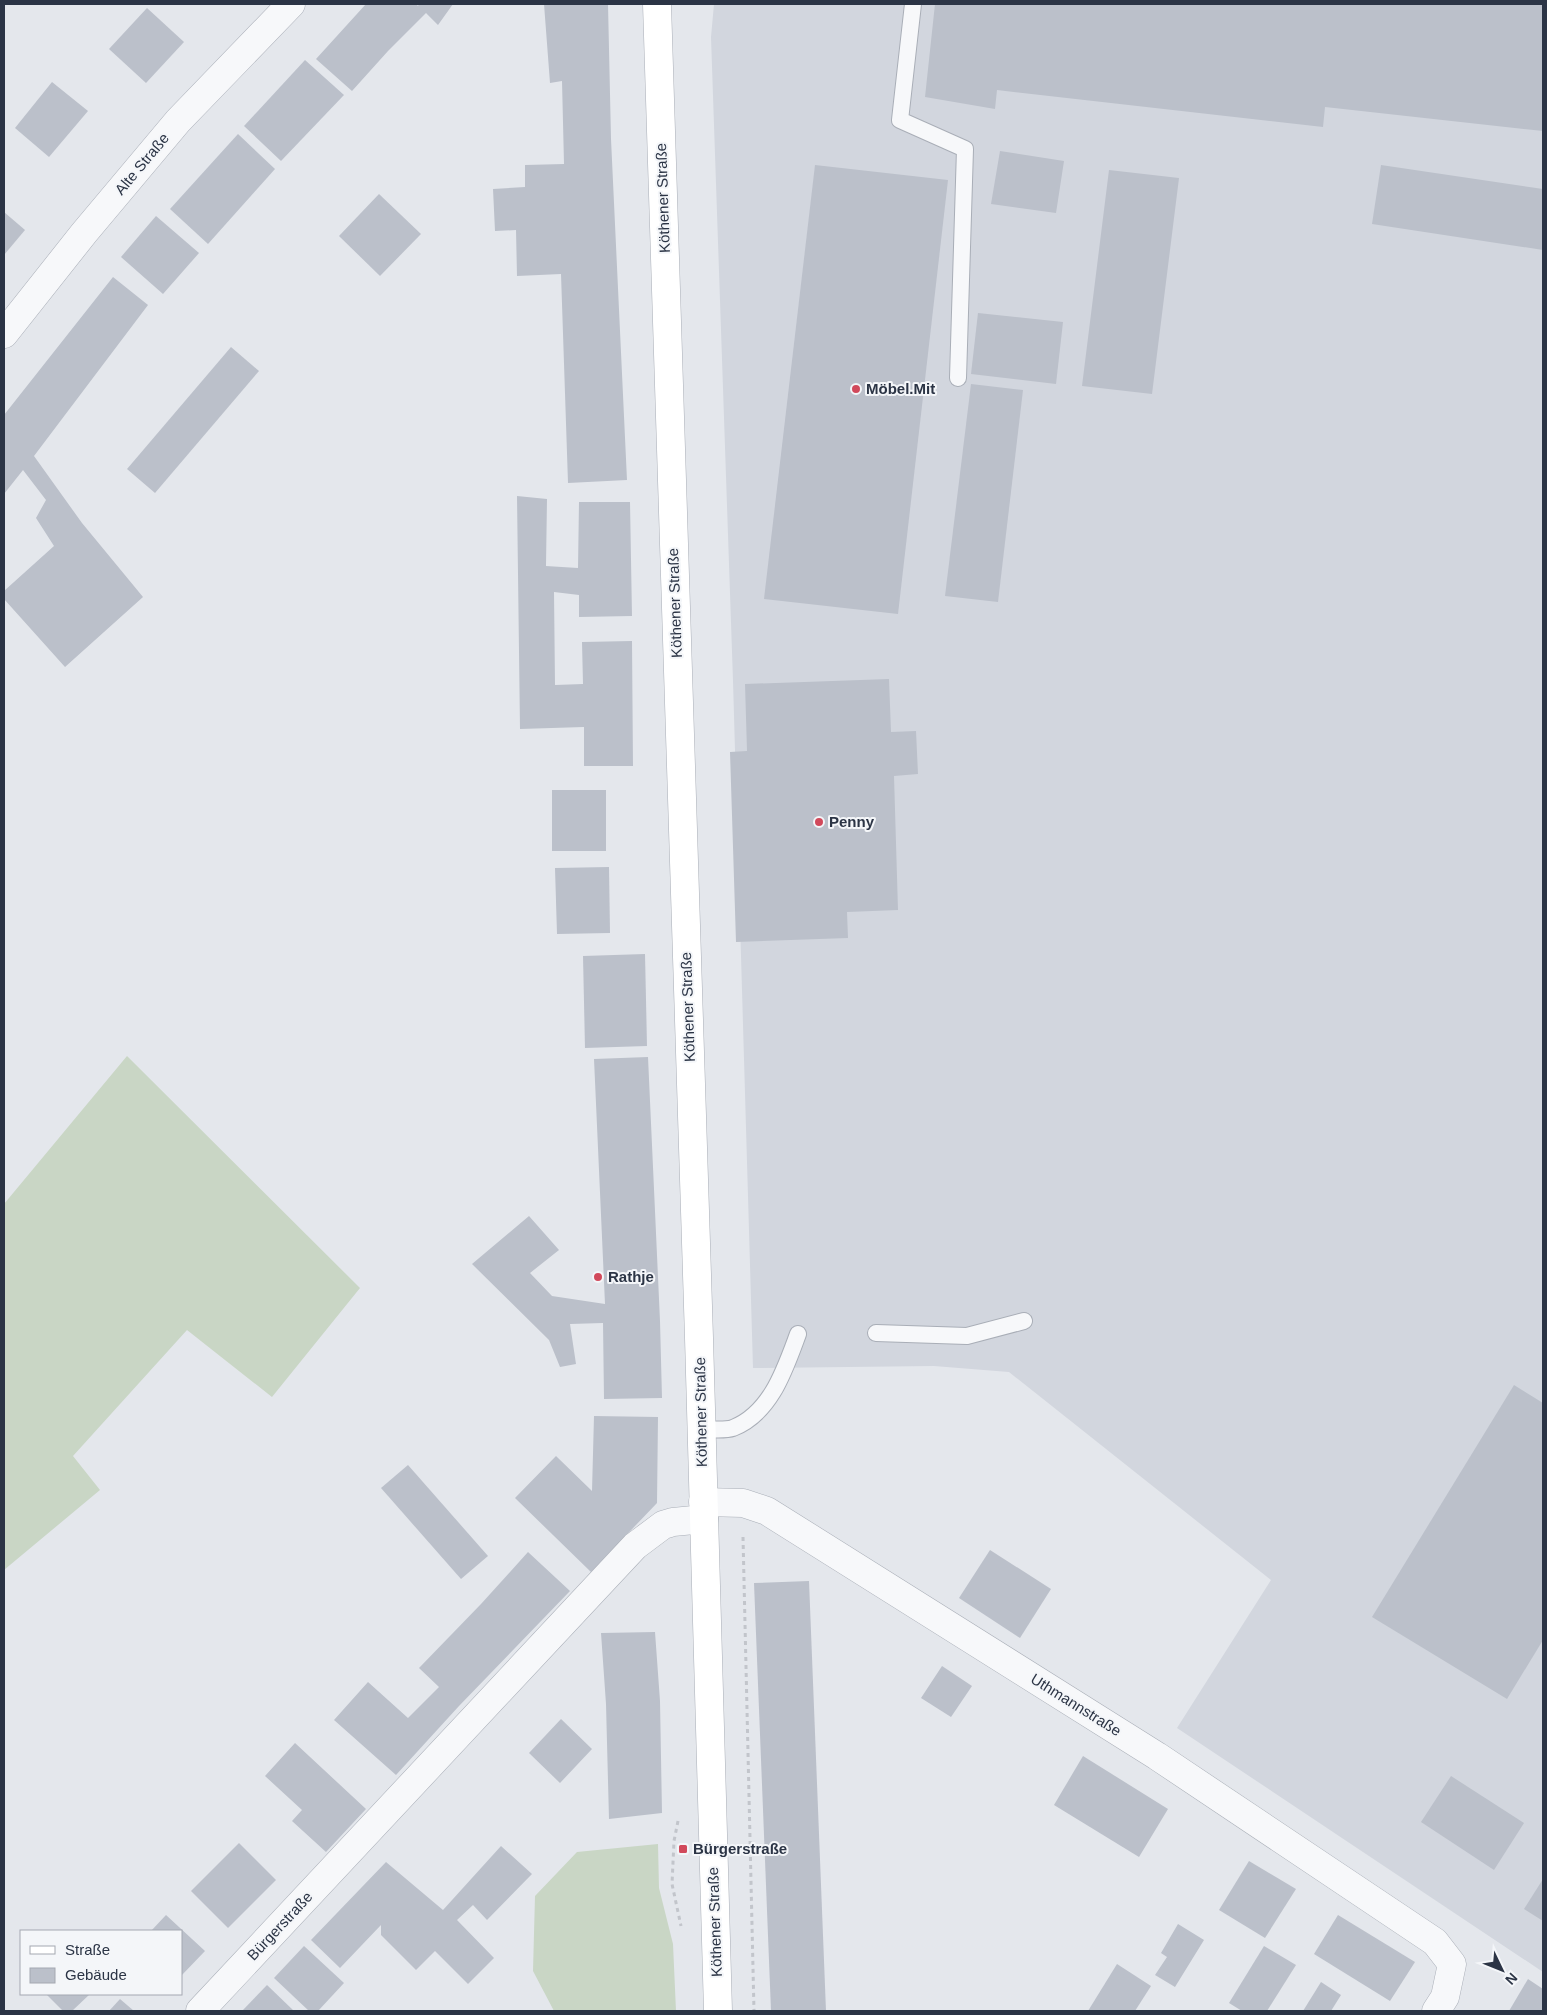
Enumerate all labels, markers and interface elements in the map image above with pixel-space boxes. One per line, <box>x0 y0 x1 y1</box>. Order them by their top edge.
street label: Alte Straße <box>111 129 172 198</box>
street label: Köthener Straße <box>652 143 673 253</box>
place label: Möbel.Mit <box>866 380 935 397</box>
marker: Möbel.Mit <box>850 383 862 395</box>
street label: Köthener Straße <box>664 548 685 658</box>
place label: Penny <box>829 813 875 830</box>
marker: Penny <box>813 816 825 828</box>
street label: Köthener Straße <box>677 952 698 1062</box>
place label: Rathje <box>608 1268 654 1285</box>
marker: Rathje <box>592 1271 604 1283</box>
street label: Köthener Straße <box>691 1357 710 1467</box>
street label: Uthmannstraße <box>1028 1670 1125 1739</box>
place label: Bürgerstraße <box>693 1840 787 1857</box>
marker: Bürgerstraße <box>677 1843 689 1855</box>
street label: Köthener Straße <box>704 1867 725 1977</box>
street label: Bürgerstraße <box>244 1888 316 1963</box>
legend <box>20 1930 182 1995</box>
text: Straße <box>65 1941 110 1958</box>
north arrow <box>1477 1945 1527 1995</box>
text: Gebäude <box>65 1966 127 1983</box>
text: N <box>1502 1970 1521 1988</box>

